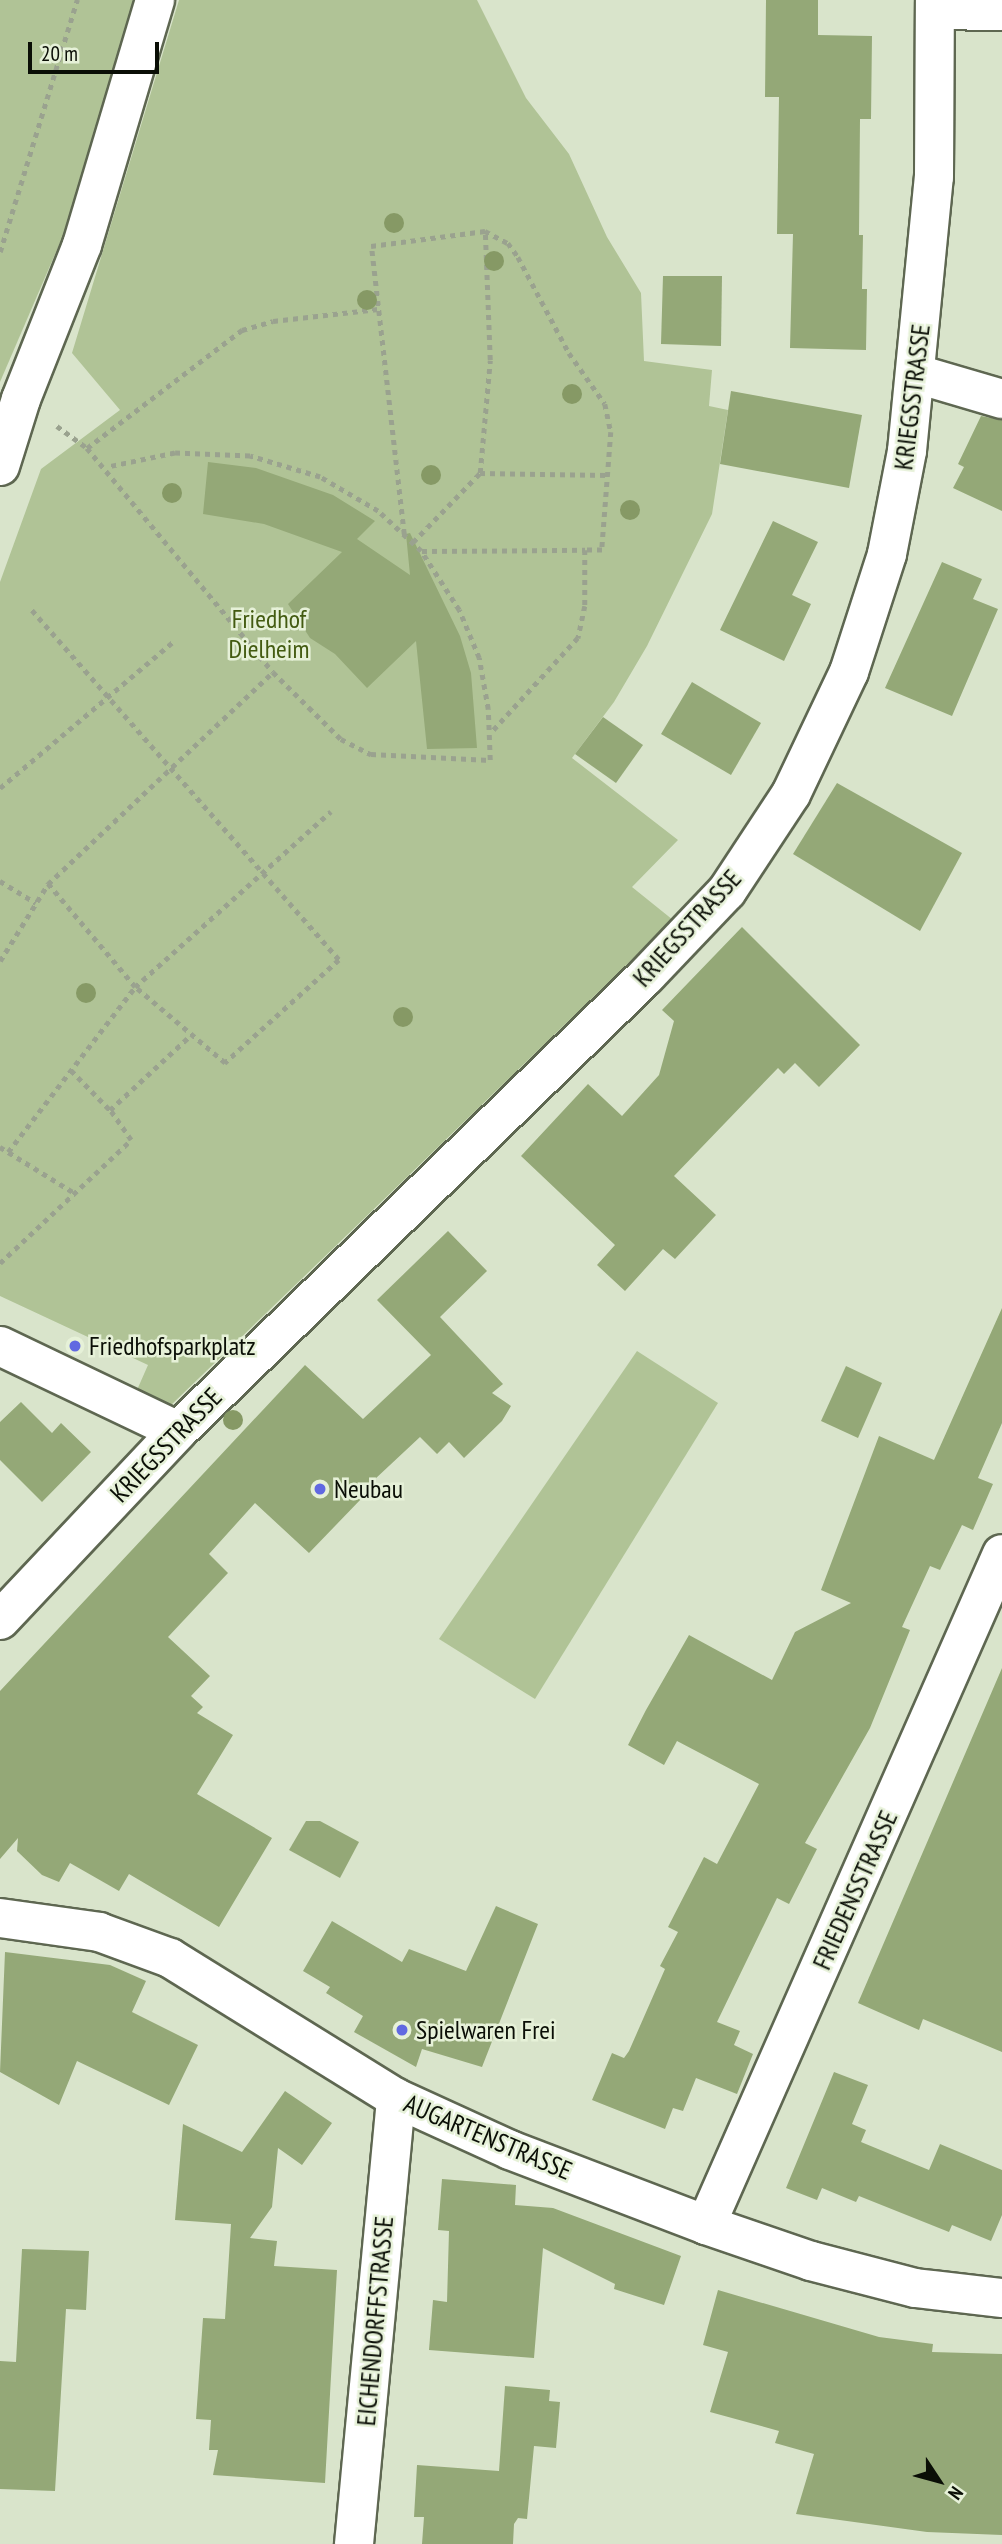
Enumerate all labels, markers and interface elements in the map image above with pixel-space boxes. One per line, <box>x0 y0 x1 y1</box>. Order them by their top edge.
scale bar <box>32 28 163 72</box>
text: 20 m <box>41 40 78 67</box>
street label: KRIEGSSTRASSE <box>888 322 936 472</box>
park label: Friedhof Dielheim <box>229 603 309 664</box>
street label: KRIEGSSTRASSE <box>626 863 748 993</box>
place label: Friedhofsparkplatz <box>89 1330 256 1362</box>
marker: Friedhofsparkplatz <box>67 1338 83 1354</box>
street label: KRIEGSSTRASSE <box>104 1381 228 1509</box>
place label: Neubau <box>334 1473 403 1505</box>
marker: Neubau <box>312 1481 328 1497</box>
street label: FRIEDENSSTRASSE <box>806 1806 904 1974</box>
place label: Spielwaren Frei <box>416 2014 556 2046</box>
marker: Spielwaren Frei <box>394 2022 410 2038</box>
street label: AUGARTENSTRASSE <box>399 2088 577 2186</box>
street label: EICHENDORFFSTRASSE <box>350 2215 400 2427</box>
north arrow <box>904 2446 974 2516</box>
text: N <box>943 2482 969 2505</box>

